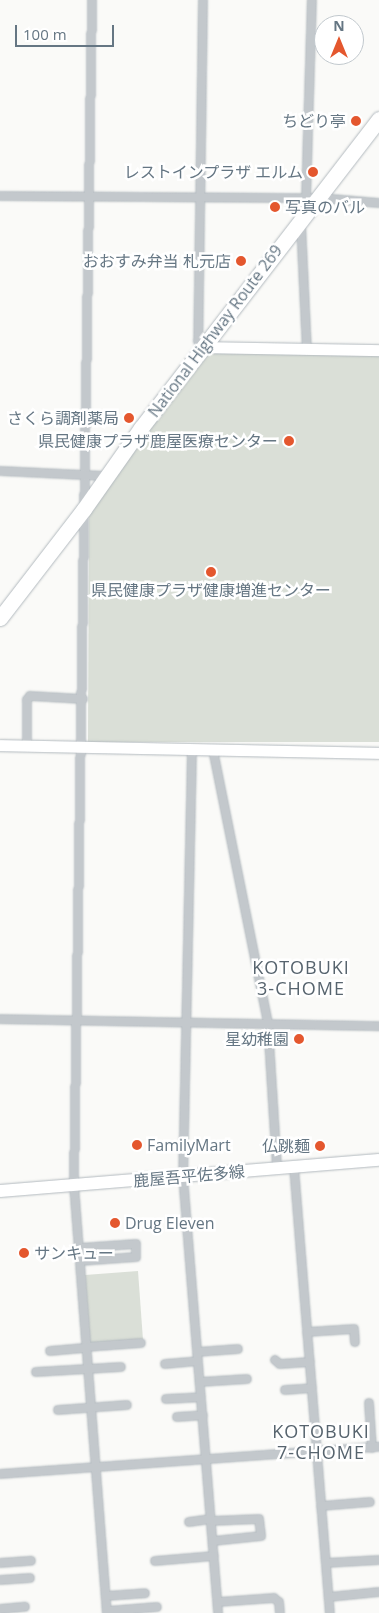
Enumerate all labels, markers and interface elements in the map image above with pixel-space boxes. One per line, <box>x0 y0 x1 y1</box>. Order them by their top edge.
scale bar <box>18 15 116 47</box>
north arrow <box>314 15 364 65</box>
text: N <box>333 16 345 35</box>
text: 100 m <box>23 24 67 44</box>
place label: ちどり亭 <box>282 111 346 131</box>
marker: ちどり亭 <box>350 115 362 127</box>
place label: レストインプラザ エルム <box>123 162 303 182</box>
marker: レストインプラザ エルム <box>307 166 319 178</box>
place label: 写真のバル <box>285 197 365 217</box>
marker: 写真のバル <box>269 201 281 213</box>
street label: National Highway Route 269 <box>144 241 286 421</box>
place label: おおすみ弁当 札元店 <box>83 251 231 271</box>
marker: おおすみ弁当 札元店 <box>235 255 247 267</box>
place label: さくら調剤薬局 <box>7 408 119 428</box>
marker: さくら調剤薬局 <box>123 412 135 424</box>
place label: 県民健康プラザ鹿屋医療センター <box>38 431 278 451</box>
marker: 県民健康プラザ鹿屋医療センター <box>282 434 296 448</box>
marker: 県民健康プラザ健康増進センター <box>205 566 217 578</box>
place label: 県民健康プラザ健康増進センター <box>91 580 331 600</box>
district label: KOTOBUKI 3-CHOME <box>251 957 351 1000</box>
place label: 星幼稚園 <box>225 1029 289 1049</box>
marker: 星幼稚園 <box>293 1033 305 1045</box>
place label: FamilyMart <box>147 1135 231 1155</box>
place label: 仏跳麺 <box>262 1136 310 1156</box>
marker: FamilyMart <box>131 1139 143 1151</box>
marker: 仏跳麺 <box>314 1140 326 1152</box>
street label: 鹿屋吾平佐多線 <box>132 1162 246 1190</box>
place label: Drug Eleven <box>125 1213 215 1233</box>
marker: Drug Eleven <box>109 1217 121 1229</box>
place label: サンキュー <box>34 1243 114 1263</box>
marker: サンキュー <box>18 1247 30 1259</box>
district label: KOTOBUKI 7-CHOME <box>271 1421 371 1464</box>

